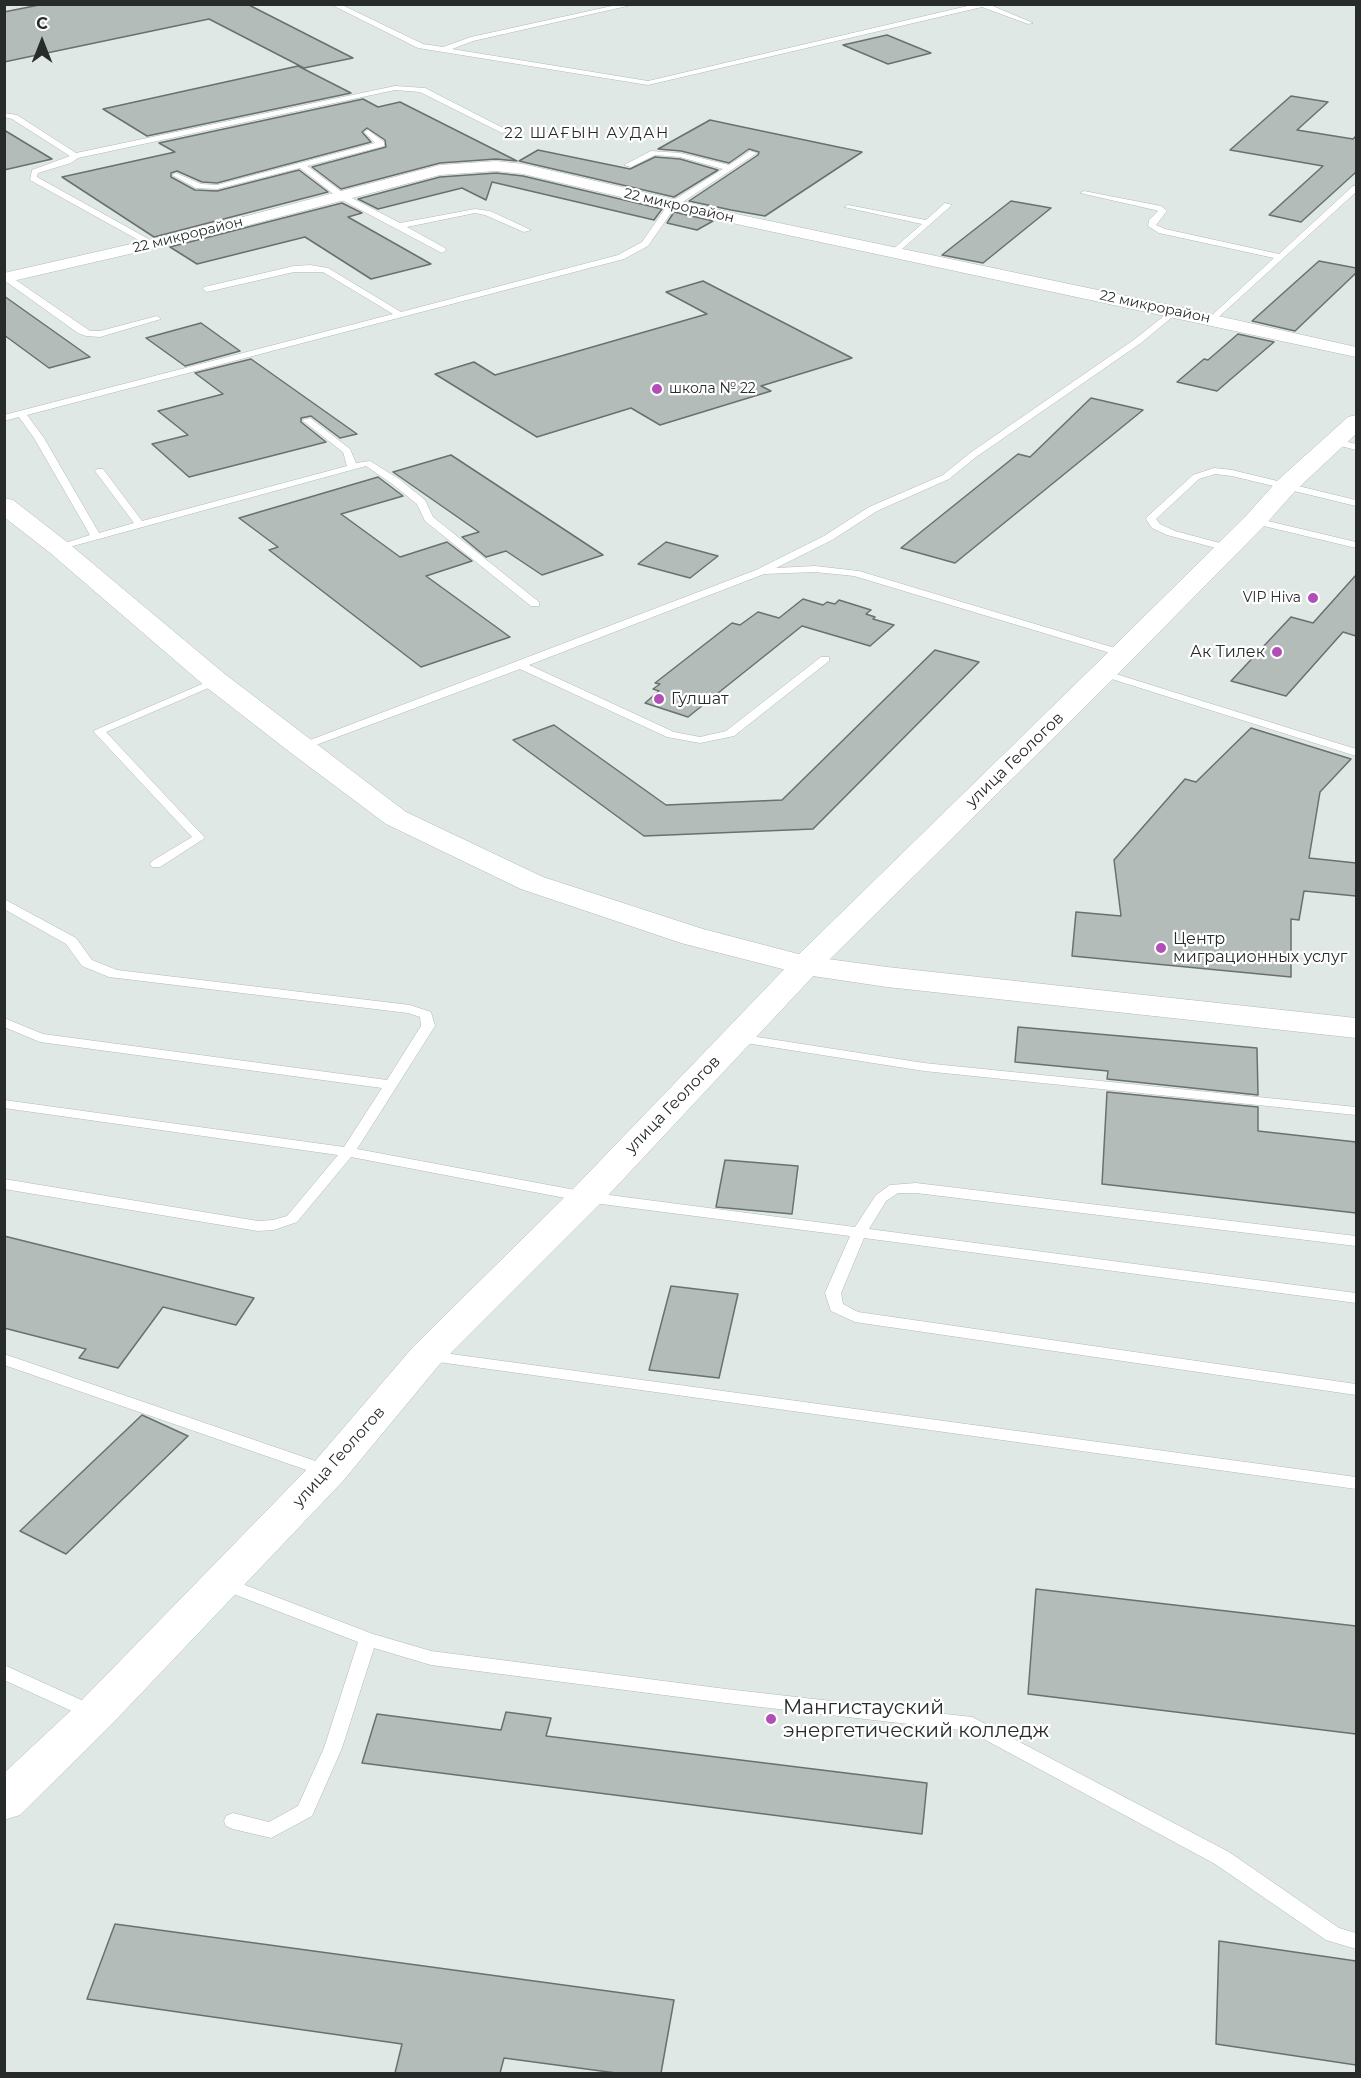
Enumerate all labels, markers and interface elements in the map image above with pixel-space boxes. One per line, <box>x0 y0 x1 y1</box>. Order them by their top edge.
north arrow <box>12 12 72 72</box>
text: С <box>36 14 48 33</box>
district label: 22 ШАҒЫН АУДАН <box>504 125 670 143</box>
street label: 22 микрорайон <box>622 185 736 227</box>
street label: 22 микрорайон <box>131 213 245 257</box>
street label: 22 микрорайон <box>1098 287 1212 327</box>
place label: школа № 22 <box>669 381 756 397</box>
marker: школа № 22 <box>650 382 664 396</box>
place label: VIP Hiva <box>1243 590 1301 606</box>
marker: VIP Hiva <box>1306 591 1320 605</box>
place label: Ак Тилек <box>1190 642 1265 662</box>
marker: Ак Тилек <box>1270 645 1284 659</box>
place label: Гулшат <box>671 689 729 709</box>
marker: Гулшат <box>652 692 666 706</box>
street label: улица Геологов <box>962 708 1068 812</box>
place label: Центр миграционных услуг <box>1173 929 1347 967</box>
marker: Центр миграционных услуг <box>1154 941 1168 955</box>
street label: улица Геологов <box>621 1052 725 1158</box>
street label: улица Геологов <box>289 1403 389 1511</box>
place label: Мангистауский энергетический колледж <box>783 1696 1049 1743</box>
marker: Мангистауский энергетический колледж <box>764 1712 778 1726</box>

